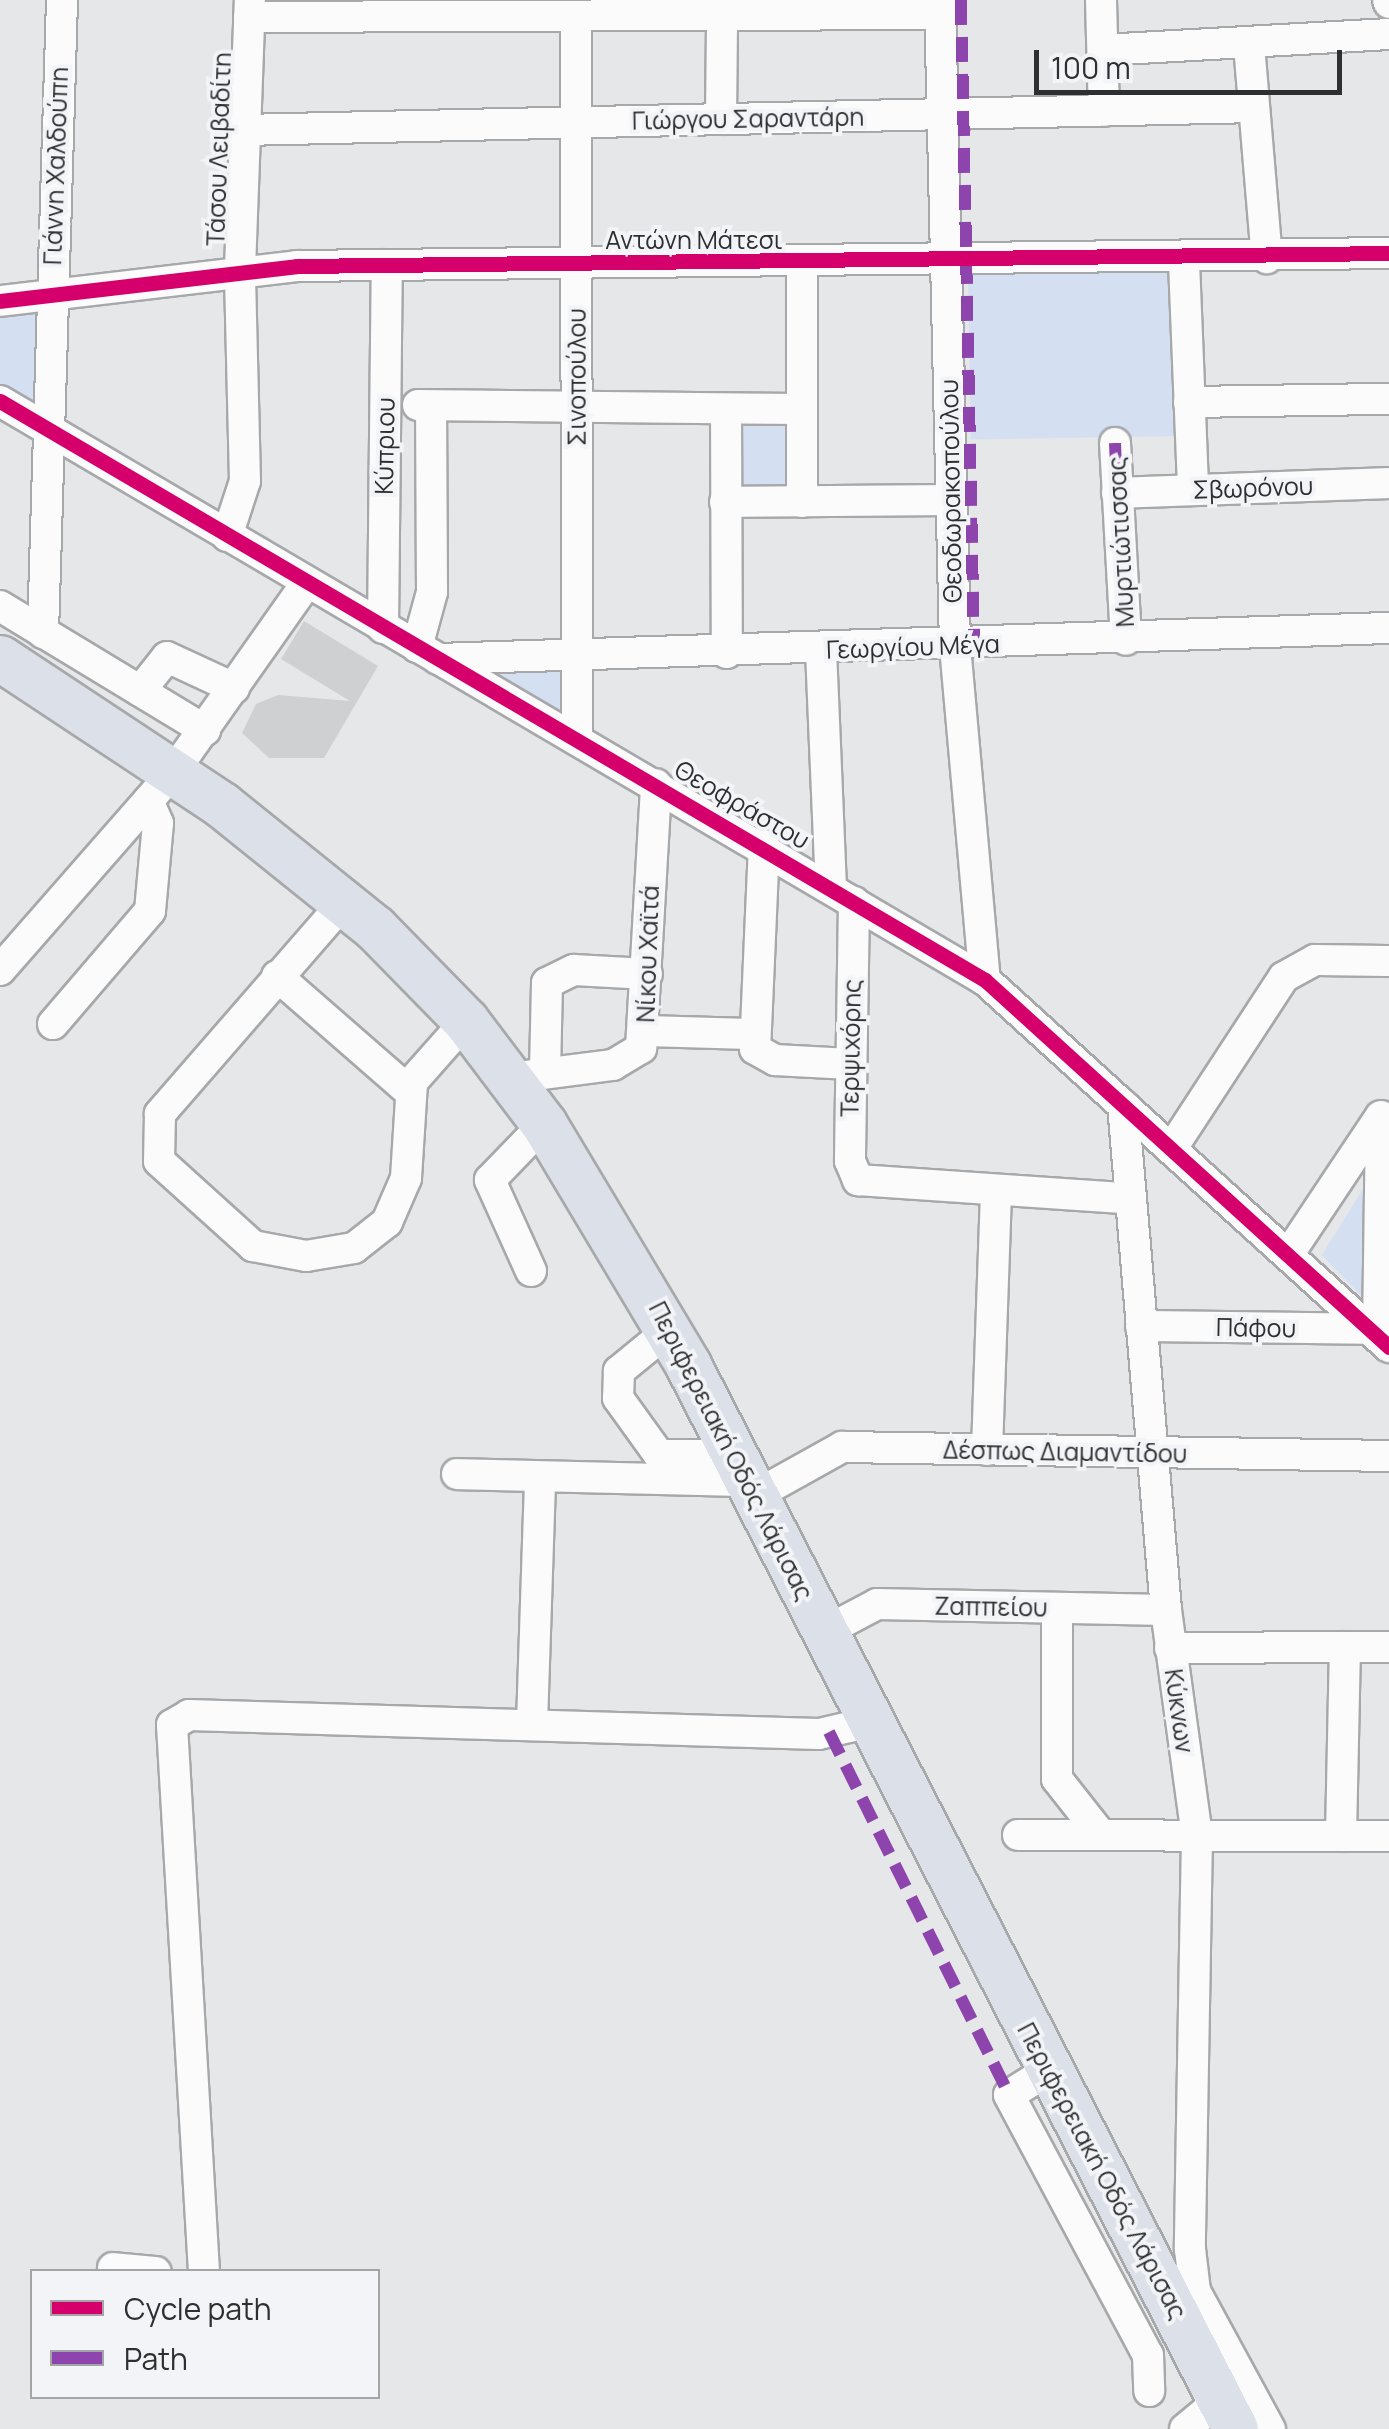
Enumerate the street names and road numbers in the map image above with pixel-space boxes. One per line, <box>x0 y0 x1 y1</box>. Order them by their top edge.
street label: Τάσου Λειβαδίτη <box>201 52 237 246</box>
street label: Γιάννη Χαλδούπη <box>38 66 74 266</box>
street label: Γιώργου Σαραντάρη <box>632 102 864 136</box>
street label: Αντώνη Μάτεσι <box>605 225 783 255</box>
street label: Σινοπούλου <box>562 308 592 446</box>
street label: Θεοδωρακοπούλου <box>934 379 968 603</box>
street label: Κύπριου <box>369 397 401 495</box>
street label: Μυρτιώτισσας <box>1102 456 1140 628</box>
street label: Σβωρόνου <box>1192 471 1314 505</box>
street label: Γεωργίου Μέγα <box>826 629 1000 665</box>
street label: Θεοφράστου <box>669 754 815 856</box>
street label: Νίκου Χαϊτά <box>631 885 665 1023</box>
street label: Τερψιχόρης <box>835 979 867 1117</box>
street label: Περιφερειακή Οδός Λάρισας <box>642 1297 820 1605</box>
street label: Πάφου <box>1216 1312 1296 1344</box>
street label: Δέσπως Διαμαντίδου <box>942 1435 1188 1469</box>
street label: Ζαππείου <box>934 1591 1048 1623</box>
street label: Κύκνων <box>1158 1667 1200 1755</box>
street label: Περιφερειακή Οδός Λάρισας <box>1011 2018 1193 2324</box>

